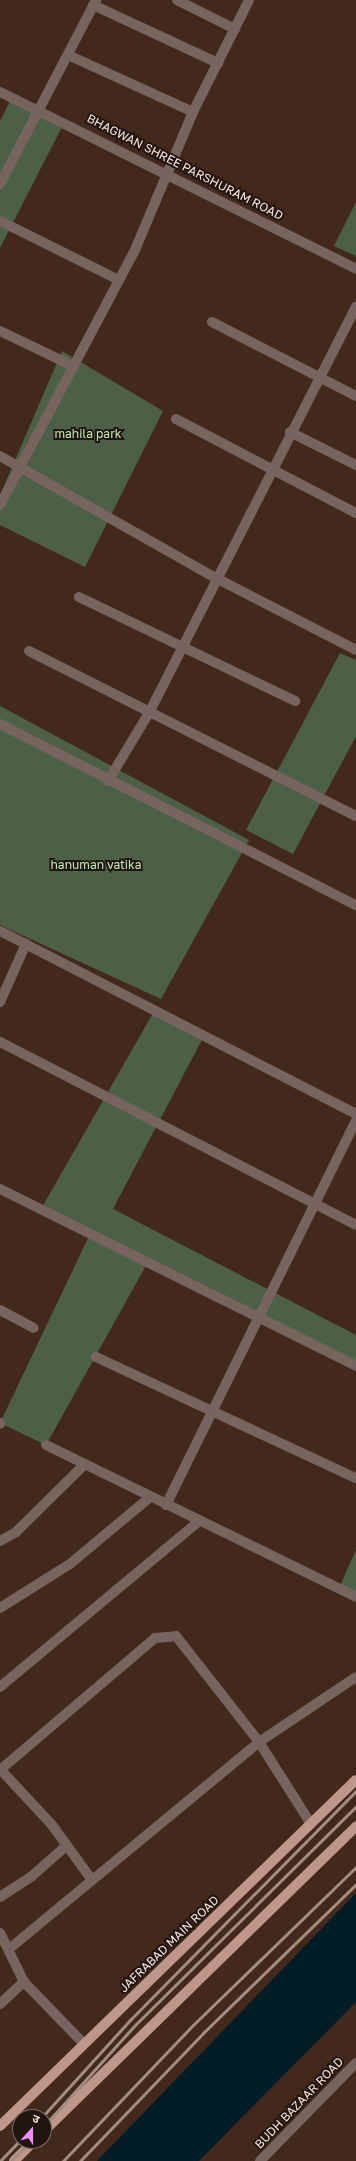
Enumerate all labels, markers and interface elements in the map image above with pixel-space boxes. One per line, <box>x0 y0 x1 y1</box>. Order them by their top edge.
street label: BHAGWAN SHREE PARSHURAM ROAD <box>84 111 286 223</box>
park label: mahila park <box>54 427 122 441</box>
park label: hanuman vatika <box>50 858 142 872</box>
street label: JAFRABAD MAIN ROAD <box>116 1893 222 1995</box>
street label: BUDH BAZAAR ROAD <box>252 2054 346 2152</box>
north arrow <box>12 2109 52 2149</box>
text: उ <box>31 2111 41 2125</box>

